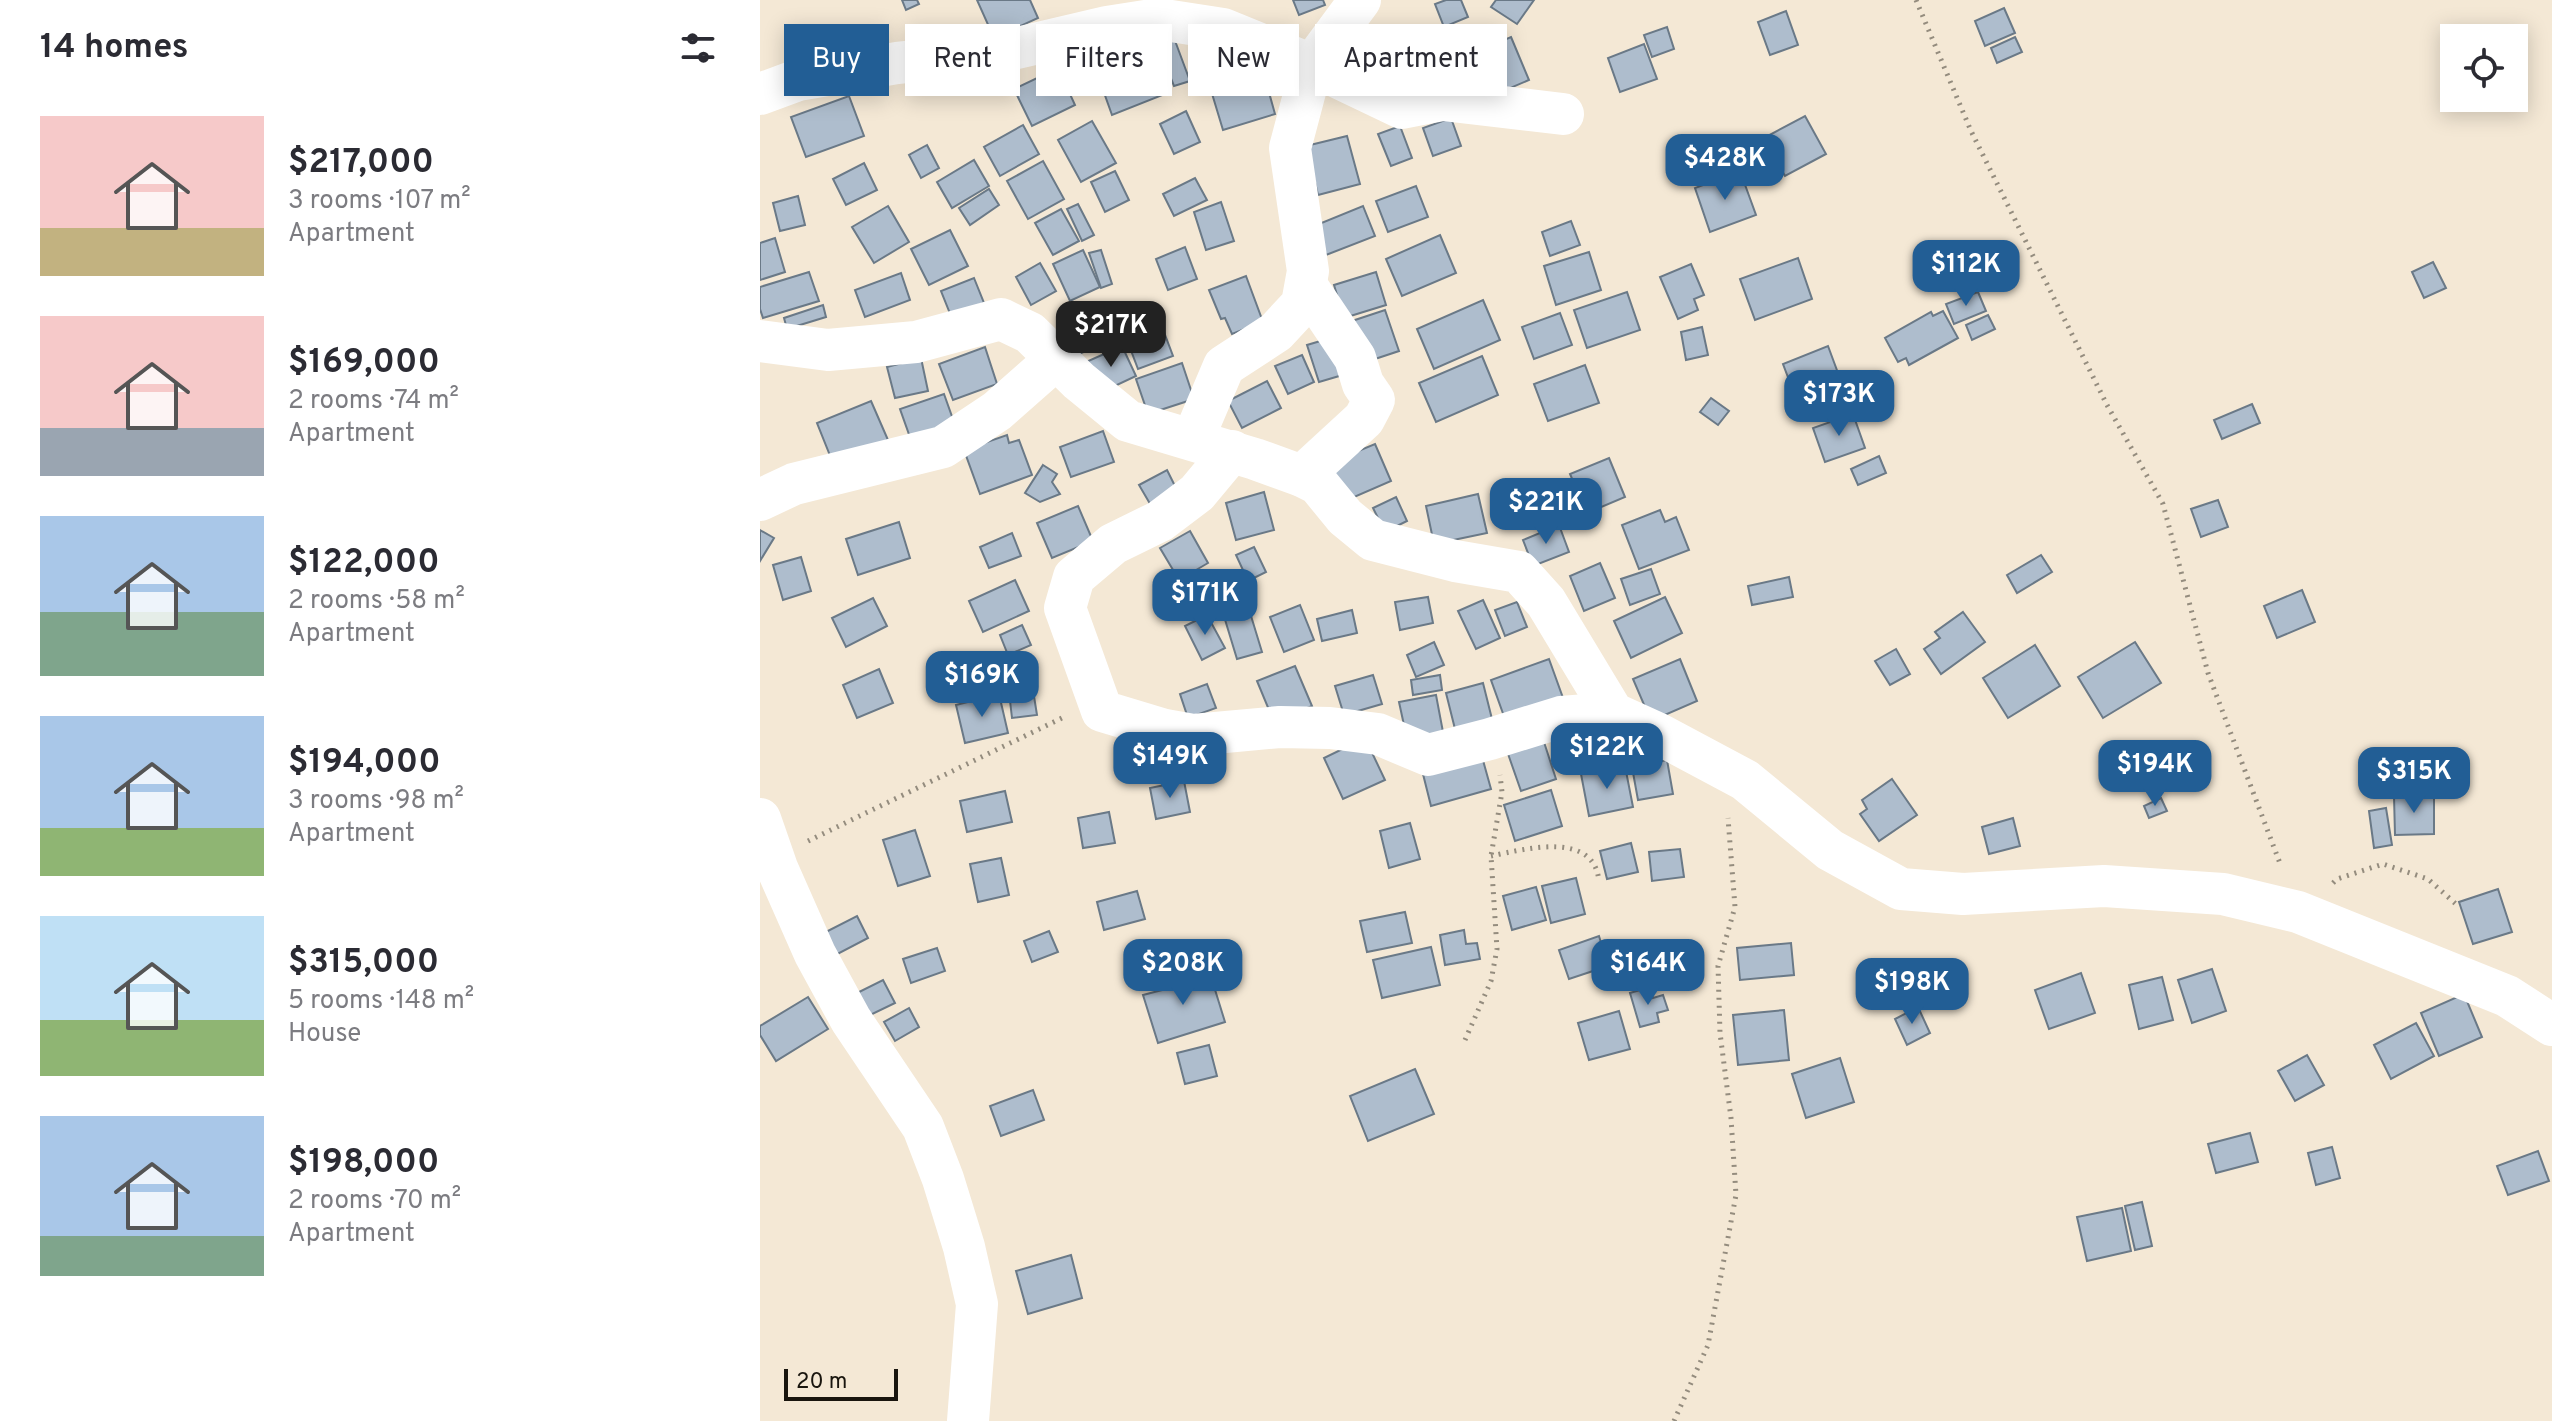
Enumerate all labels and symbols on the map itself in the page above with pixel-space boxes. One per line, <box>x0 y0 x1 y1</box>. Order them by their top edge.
pin: $428K <box>1669 134 1781 202</box>
pin: $112K <box>1910 240 2022 308</box>
pin: $217K <box>1055 301 1167 369</box>
pin: $173K <box>1783 370 1895 438</box>
pin: $221K <box>1490 478 1602 546</box>
pin: $171K <box>1149 569 1261 637</box>
pin: $169K <box>926 651 1038 719</box>
pin: $122K <box>1551 723 1663 791</box>
pin: $149K <box>1114 732 1226 800</box>
pin: $194K <box>2099 740 2211 808</box>
pin: $315K <box>2358 747 2470 815</box>
pin: $208K <box>1127 939 1239 1007</box>
pin: $164K <box>1592 939 1704 1007</box>
pin: $198K <box>1856 958 1968 1026</box>
scale bar <box>784 1365 898 1401</box>

